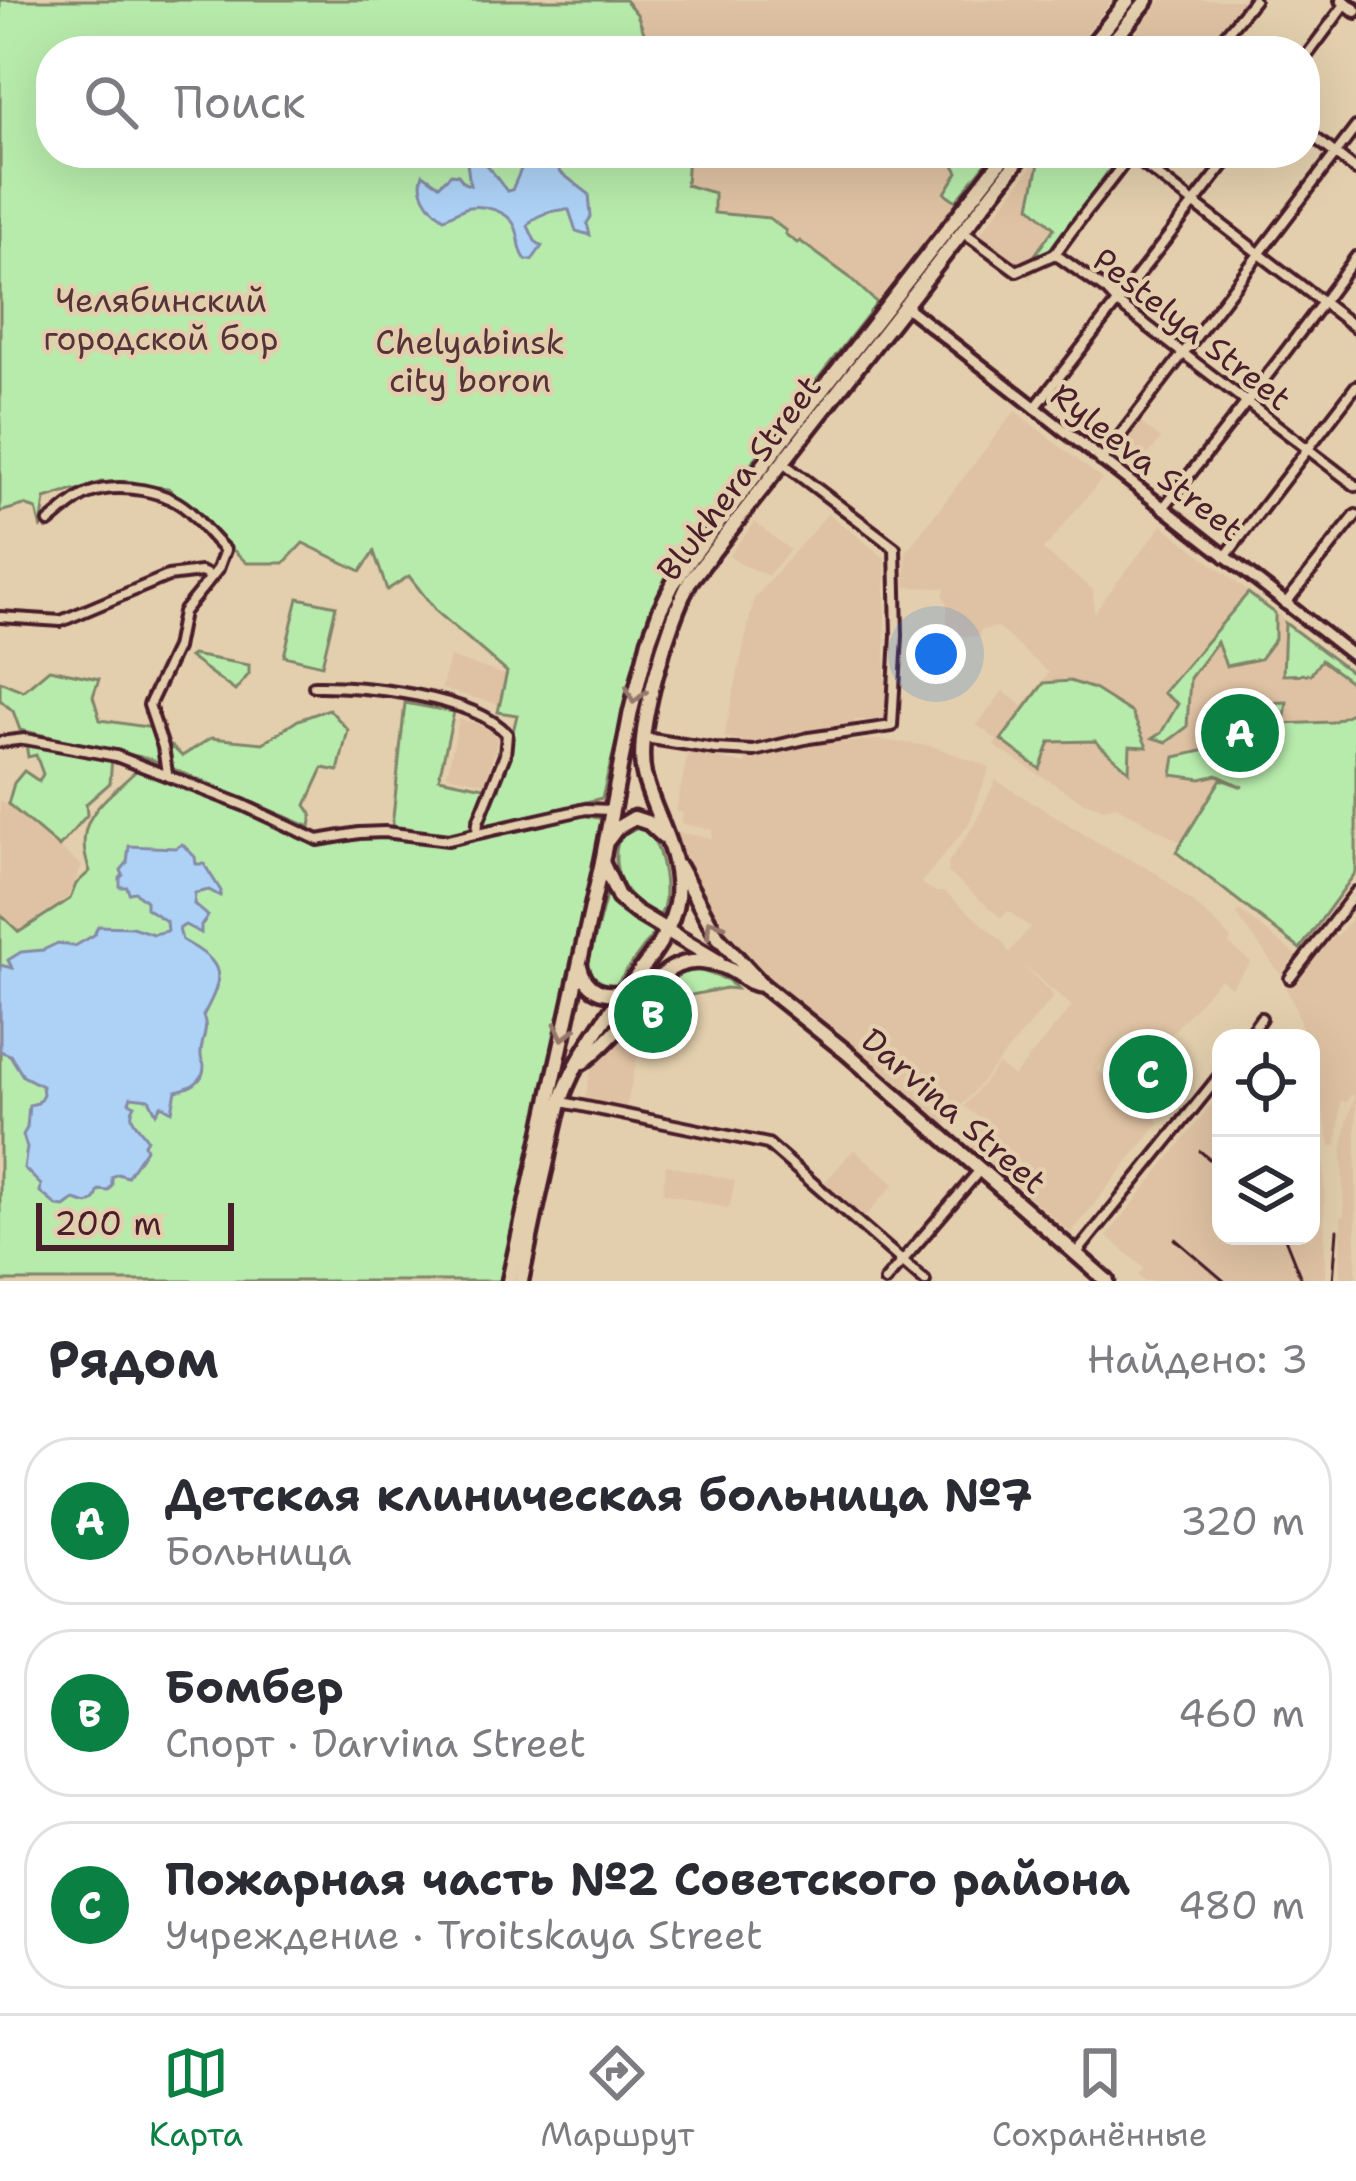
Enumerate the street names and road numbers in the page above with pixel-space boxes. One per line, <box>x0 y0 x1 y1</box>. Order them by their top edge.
street label: Pestelya Street <box>1083 237 1301 421</box>
street label: Blukhera Street <box>647 366 831 590</box>
street label: Ryleeva Street <box>1041 373 1253 551</box>
street label: Darvina Street <box>852 1018 1056 1204</box>

